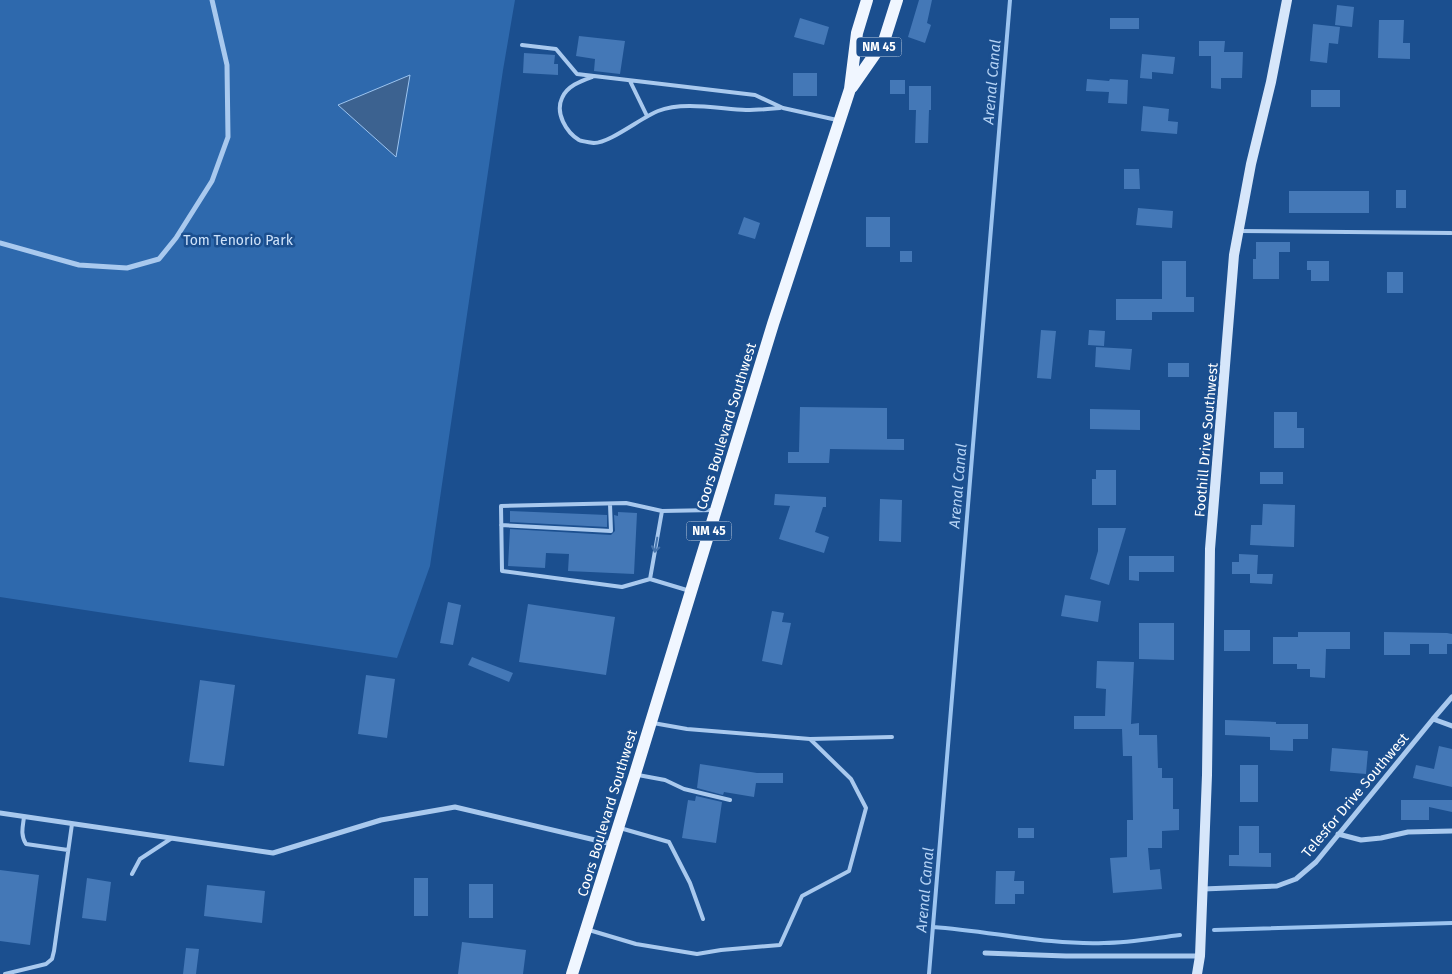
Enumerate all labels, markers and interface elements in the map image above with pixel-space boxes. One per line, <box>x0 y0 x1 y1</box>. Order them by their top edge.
road number: NM 45 <box>856 38 902 56</box>
water label: Arenal Canal <box>979 39 1005 126</box>
park label: Tom Tenorio Park <box>183 232 294 249</box>
street label: Coors Boulevard Southwest <box>693 340 760 512</box>
street label: Foothill Drive Southwest <box>1191 361 1222 518</box>
water label: Arenal Canal <box>945 443 971 530</box>
road number: NM 45 <box>686 522 732 540</box>
one-way arrow <box>650 537 660 553</box>
street label: Coors Boulevard Southwest <box>574 727 641 899</box>
street label: Telesfor Drive Southwest <box>1298 729 1413 861</box>
water label: Arenal Canal <box>912 847 938 934</box>

